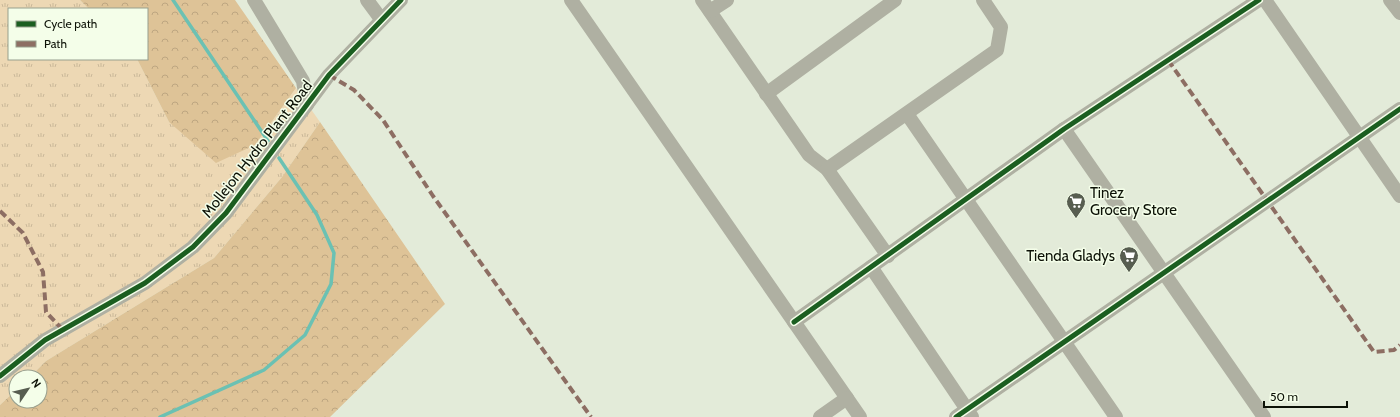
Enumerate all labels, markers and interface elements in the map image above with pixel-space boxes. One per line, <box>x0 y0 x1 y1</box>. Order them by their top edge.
legend <box>8 8 148 60</box>
text: Cycle path <box>44 16 97 31</box>
text: Path <box>44 36 67 51</box>
street label: Mollejon Hydro Plant Road <box>198 77 316 221</box>
place label: Tinez Grocery Store <box>1090 184 1177 219</box>
supermarket icon: Tinez Grocery Store <box>1065 191 1087 219</box>
supermarket icon: Tienda Gladys <box>1118 245 1140 273</box>
place label: Tienda Gladys <box>1026 247 1115 265</box>
north arrow <box>8 369 48 409</box>
text: N <box>28 376 44 390</box>
scale bar <box>1264 383 1347 409</box>
text: 50 m <box>1270 389 1298 404</box>

